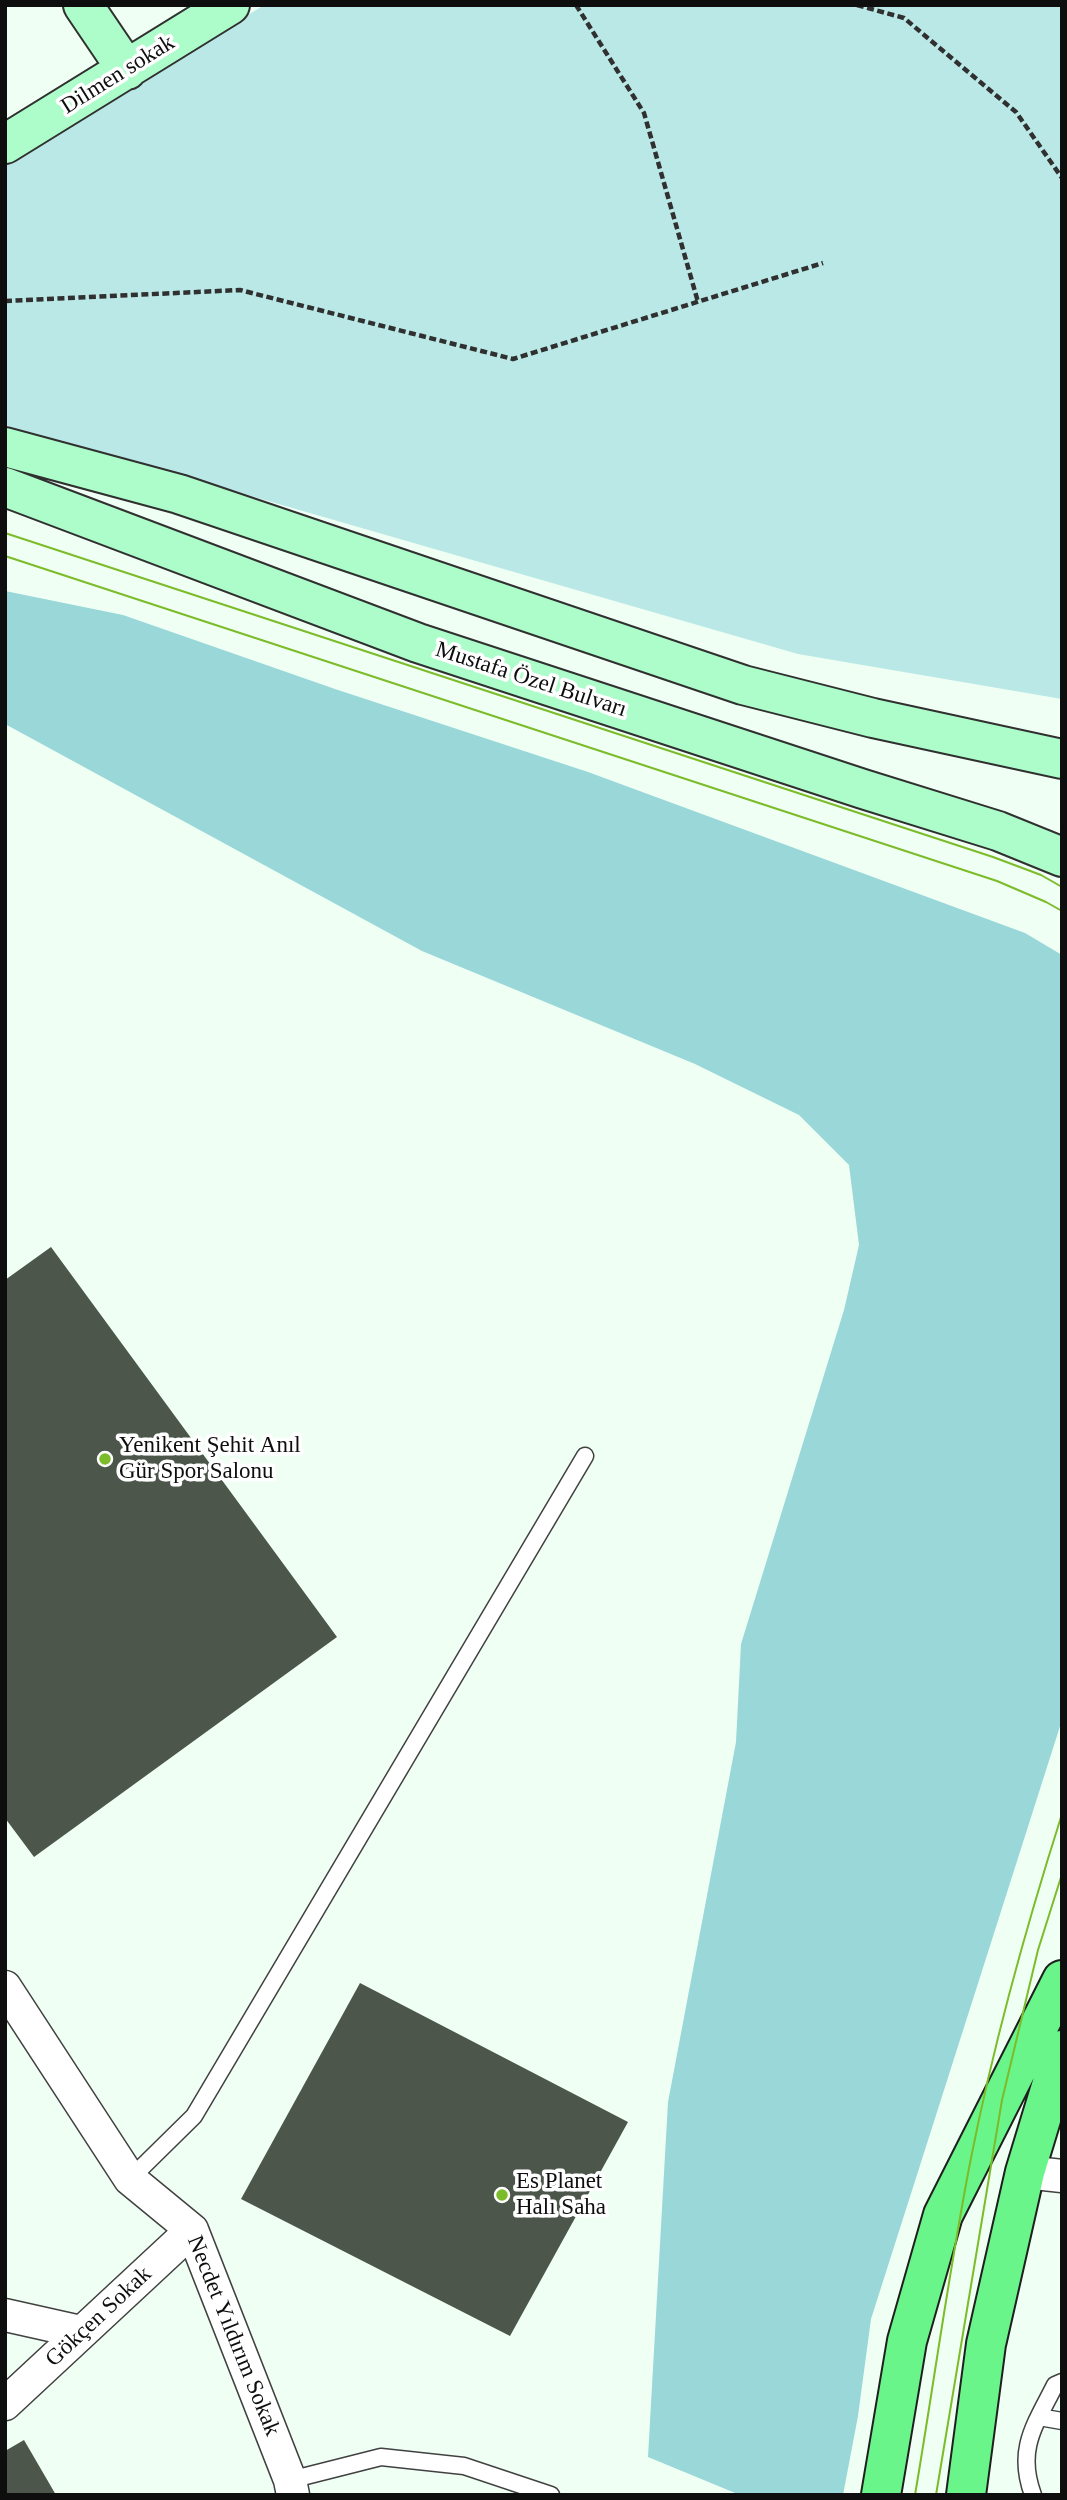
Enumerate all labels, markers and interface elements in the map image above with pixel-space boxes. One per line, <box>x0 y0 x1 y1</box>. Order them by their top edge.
street label: Dilmen sokak <box>56 29 180 121</box>
street label: Mustafa Özel Bulvarı <box>432 636 630 724</box>
place label: Yenikent Şehit Anıl Gür Spor Salonu <box>119 1432 301 1486</box>
marker: Yenikent Şehit Anıl Gür Spor Salonu <box>97 1451 113 1467</box>
place label: Es Planet Halı Saha <box>516 2168 606 2222</box>
marker: Es Planet Halı Saha <box>494 2187 510 2203</box>
street label: Necdet Yıldırım Sokak <box>180 2232 286 2440</box>
street label: Gökçen Sokak <box>40 2261 158 2373</box>

